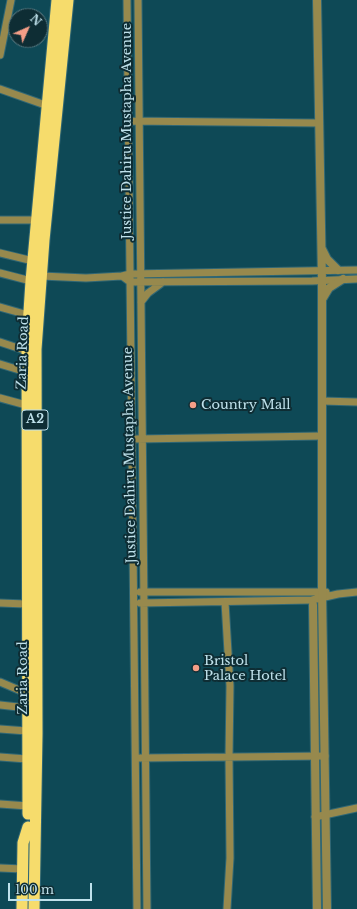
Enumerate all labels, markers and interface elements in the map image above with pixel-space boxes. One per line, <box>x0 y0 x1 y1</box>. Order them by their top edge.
north arrow <box>8 8 48 48</box>
text: N <box>27 12 44 29</box>
street label: Justice Dahiru Mustapha Avenue <box>119 23 135 239</box>
street label: Zaria Road <box>14 316 32 390</box>
street label: Justice Dahiru Mustapha Avenue <box>120 347 140 563</box>
place label: Country Mall <box>201 397 291 413</box>
marker: Country Mall <box>188 400 198 410</box>
road number: A2 <box>22 410 48 430</box>
street label: Zaria Road <box>15 641 31 715</box>
place label: Bristol Palace Hotel <box>204 653 286 684</box>
marker: Bristol Palace Hotel <box>191 663 201 673</box>
scale bar <box>10 875 94 901</box>
text: 100 m <box>15 882 54 897</box>

